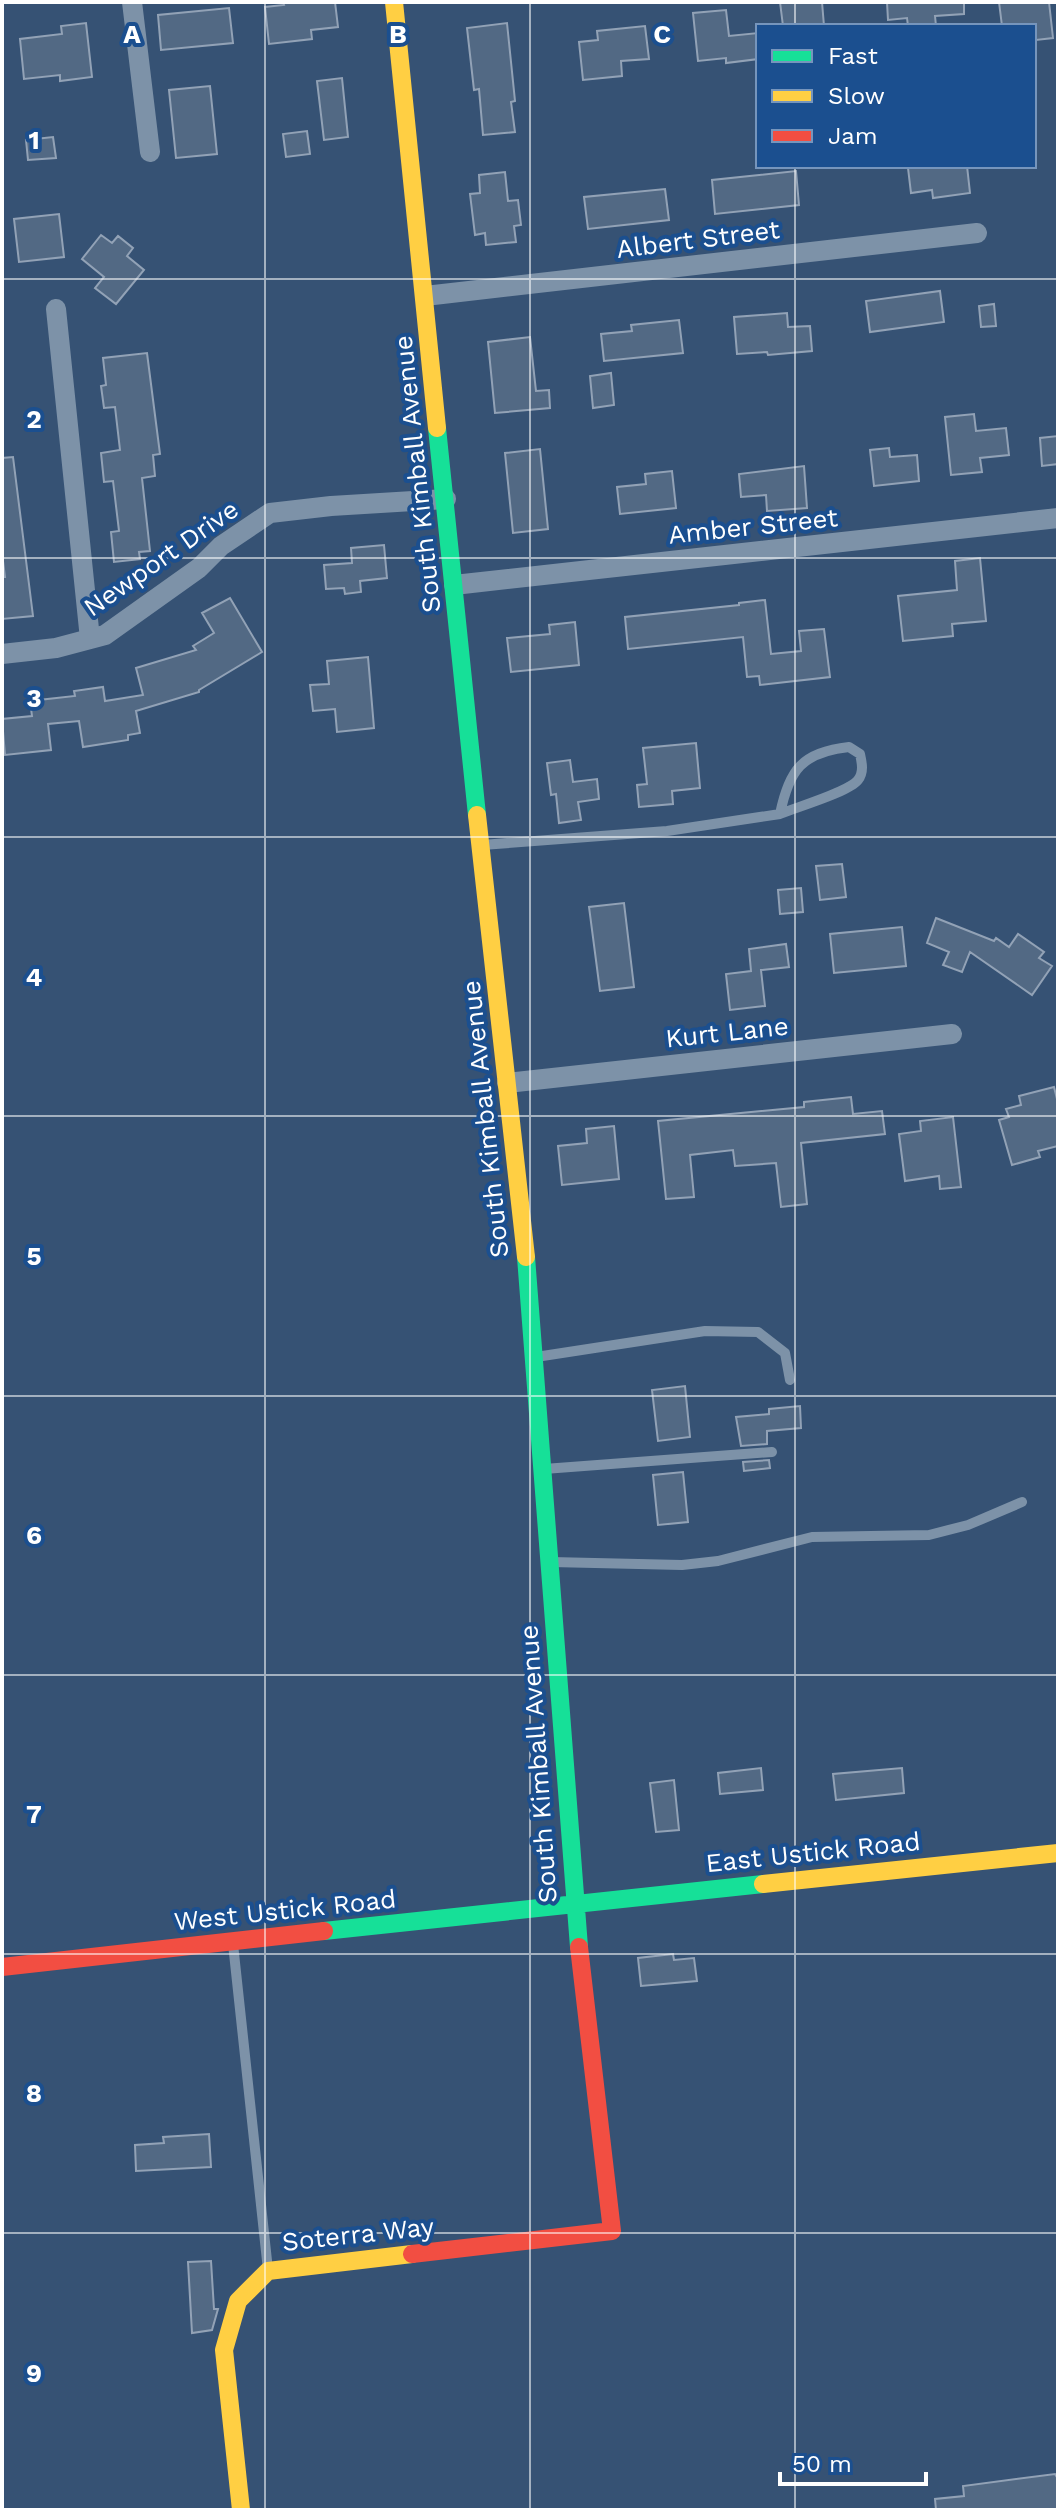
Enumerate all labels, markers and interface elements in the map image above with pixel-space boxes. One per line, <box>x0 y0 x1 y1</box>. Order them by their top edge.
text: A <box>123 19 141 49</box>
text: B <box>389 19 407 49</box>
text: C <box>653 19 671 49</box>
legend <box>756 24 1036 168</box>
text: Fast <box>828 42 878 70</box>
text: Slow <box>828 82 885 110</box>
text: Jam <box>828 122 878 150</box>
text: 1 <box>28 125 40 155</box>
street label: Albert Street <box>615 214 781 264</box>
street label: South Kimball Avenue <box>388 334 446 614</box>
text: 2 <box>26 404 42 434</box>
street label: Newport Drive <box>78 494 244 622</box>
street label: Amber Street <box>667 502 839 550</box>
text: 3 <box>26 683 42 713</box>
text: 4 <box>26 962 43 992</box>
street label: South Kimball Avenue <box>456 979 514 1259</box>
street label: Kurt Lane <box>664 1011 790 1053</box>
text: 5 <box>26 1241 42 1271</box>
text: 6 <box>26 1520 42 1550</box>
street label: South Kimball Avenue <box>513 1624 563 1904</box>
text: 7 <box>26 1799 42 1829</box>
street label: East Ustick Road <box>704 1826 922 1878</box>
street label: West Ustick Road <box>172 1883 398 1937</box>
text: 8 <box>26 2078 42 2108</box>
street label: Soterra Way <box>281 2211 436 2257</box>
text: 9 <box>26 2358 42 2388</box>
scale bar <box>780 2436 926 2486</box>
text: 50 m <box>792 2450 852 2478</box>

